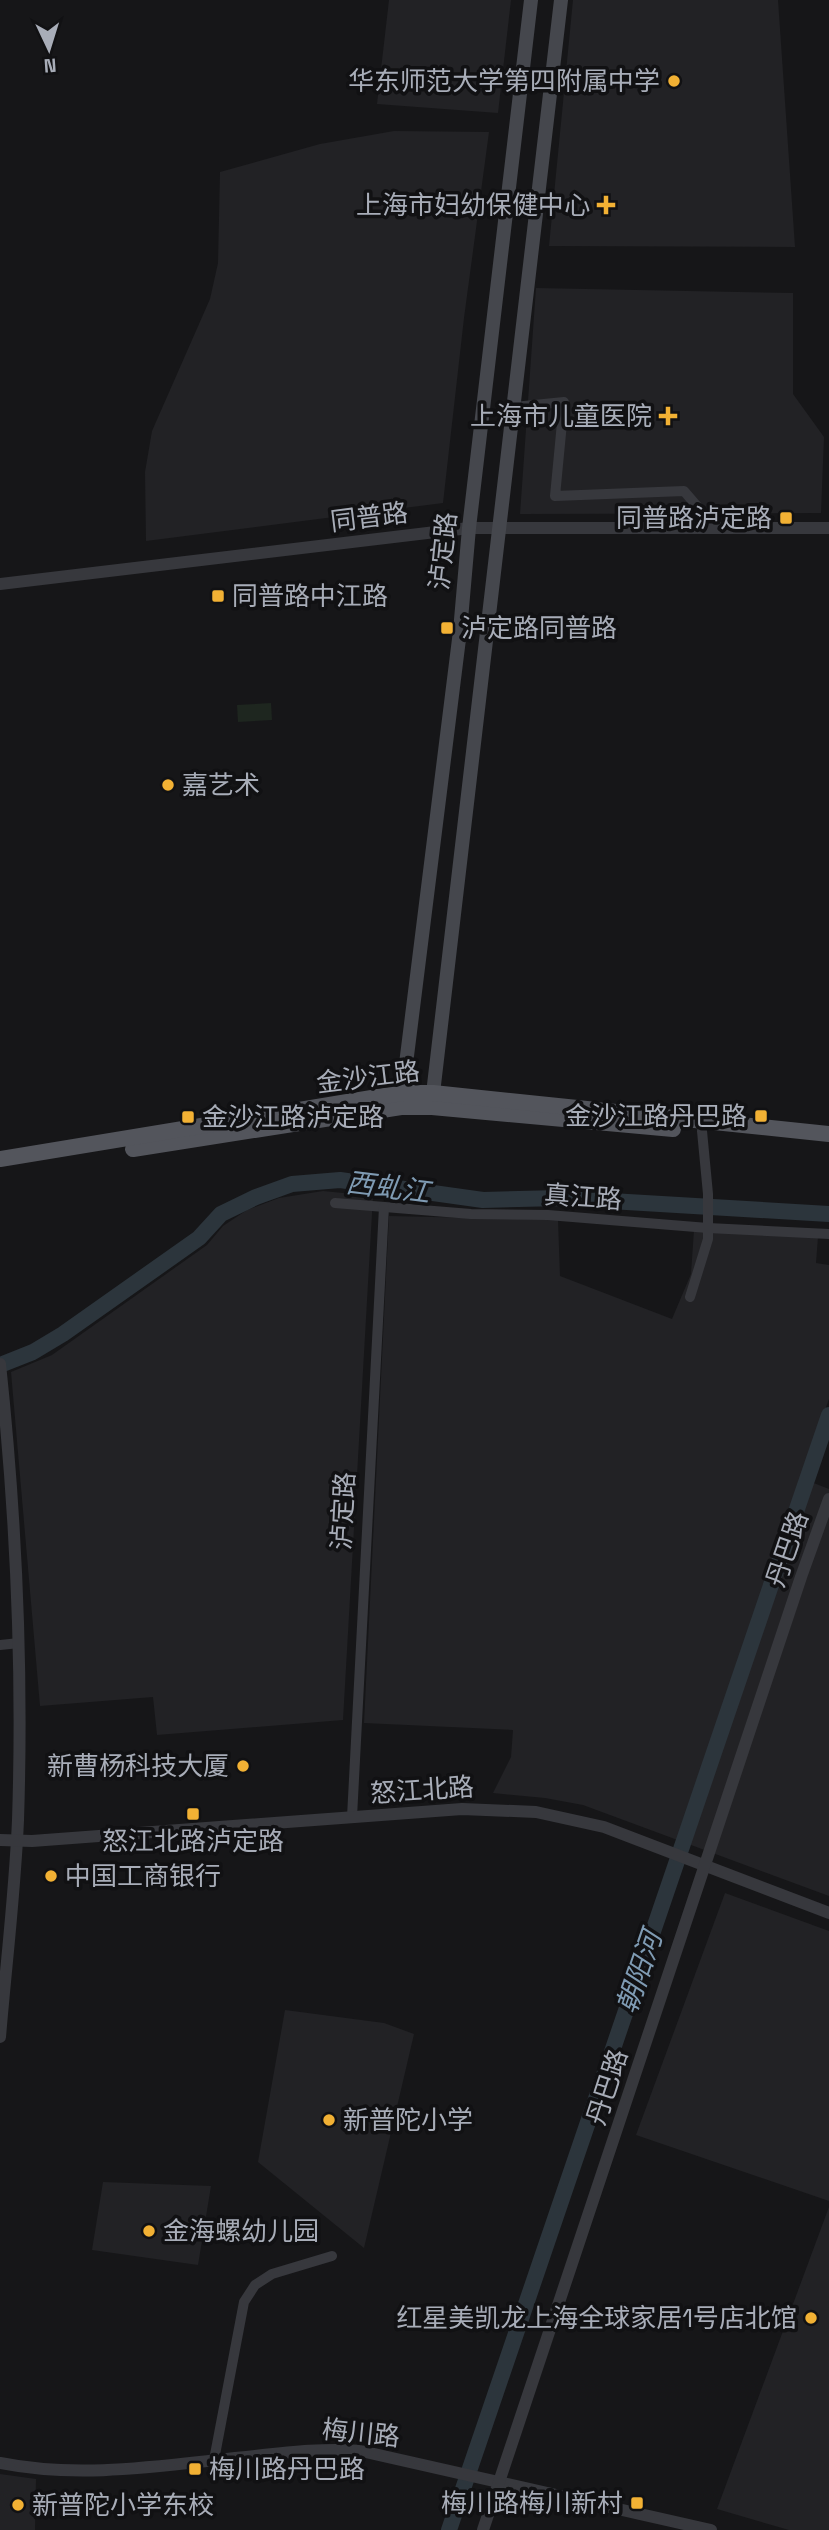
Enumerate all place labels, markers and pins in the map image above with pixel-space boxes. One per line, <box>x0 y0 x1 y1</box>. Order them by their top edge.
place label: 华东师范大学第四附属中学 <box>348 64 660 98</box>
marker: 华东师范大学第四附属中学 <box>666 73 682 89</box>
place label: 上海市妇幼保健中心 <box>356 188 590 222</box>
marker: 上海市妇幼保健中心 <box>596 195 616 215</box>
place label: 上海市儿童医院 <box>470 399 652 433</box>
marker: 上海市儿童医院 <box>658 406 678 426</box>
place label: 同普路泸定路 <box>616 501 772 535</box>
marker: 同普路泸定路 <box>778 510 794 526</box>
place label: 同普路中江路 <box>232 579 388 613</box>
marker: 同普路中江路 <box>210 588 226 604</box>
place label: 泸定路同普路 <box>461 611 617 645</box>
marker: 泸定路同普路 <box>439 620 455 636</box>
place label: 嘉艺术 <box>182 768 260 802</box>
marker: 嘉艺术 <box>160 777 176 793</box>
place label: 金沙江路丹巴路 <box>565 1099 747 1133</box>
place label: 金沙江路泸定路 <box>202 1100 384 1134</box>
marker: 金沙江路丹巴路 <box>753 1108 769 1124</box>
marker: 金沙江路泸定路 <box>180 1109 196 1125</box>
place label: 新曹杨科技大厦 <box>47 1749 229 1783</box>
marker: 新曹杨科技大厦 <box>235 1758 251 1774</box>
marker: 怒江北路泸定路 <box>185 1806 201 1822</box>
place label: 怒江北路泸定路 <box>102 1824 284 1858</box>
place label: 中国工商银行 <box>65 1859 221 1893</box>
marker: 中国工商银行 <box>43 1868 59 1884</box>
place label: 新普陀小学 <box>343 2103 473 2137</box>
marker: 新普陀小学 <box>321 2112 337 2128</box>
place label: 金海螺幼儿园 <box>163 2214 319 2248</box>
marker: 金海螺幼儿园 <box>141 2223 157 2239</box>
place label: 红星美凯龙上海全球家居1号店北馆 <box>396 2301 797 2335</box>
marker: 红星美凯龙上海全球家居1号店北馆 <box>803 2310 819 2326</box>
place label: 梅川路丹巴路 <box>209 2452 365 2486</box>
marker: 梅川路丹巴路 <box>187 2461 203 2477</box>
place label: 梅川路梅川新村 <box>441 2486 623 2520</box>
place label: 新普陀小学东校 <box>32 2488 214 2522</box>
marker: 梅川路梅川新村 <box>629 2495 645 2511</box>
marker: 新普陀小学东校 <box>10 2497 26 2513</box>

